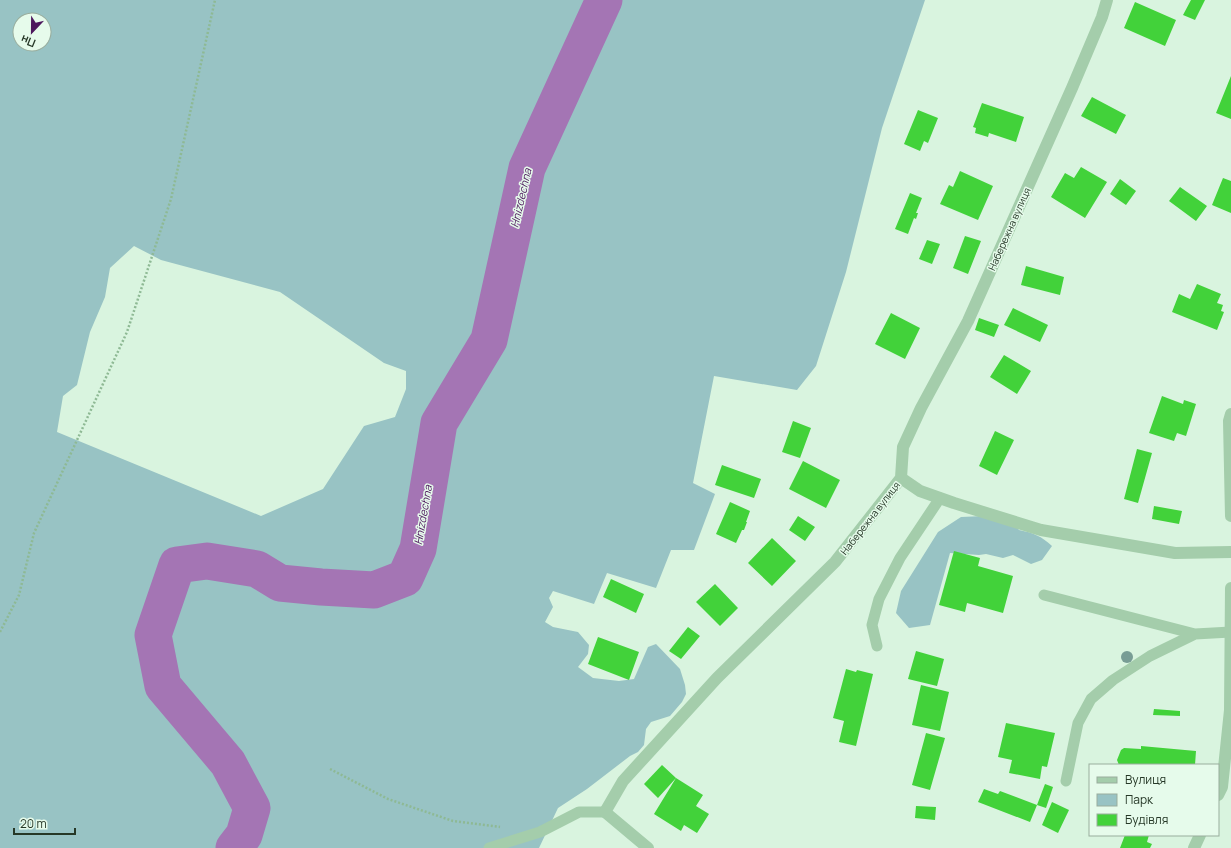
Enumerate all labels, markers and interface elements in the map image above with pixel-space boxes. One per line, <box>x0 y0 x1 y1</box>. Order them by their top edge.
north arrow <box>12 12 52 52</box>
text: Пн <box>18 32 38 51</box>
water label: Hnizdechna <box>506 166 535 229</box>
street label: Набережна вулиця <box>984 185 1034 273</box>
street label: Набережна вулиця <box>837 478 903 558</box>
water label: Hnizdechna <box>410 483 435 546</box>
legend <box>1089 764 1219 836</box>
text: Вулиця <box>1125 771 1166 788</box>
text: Парк <box>1125 791 1154 808</box>
scale bar <box>14 810 75 836</box>
text: Будівля <box>1125 811 1168 828</box>
text: 20 m <box>20 815 47 832</box>

